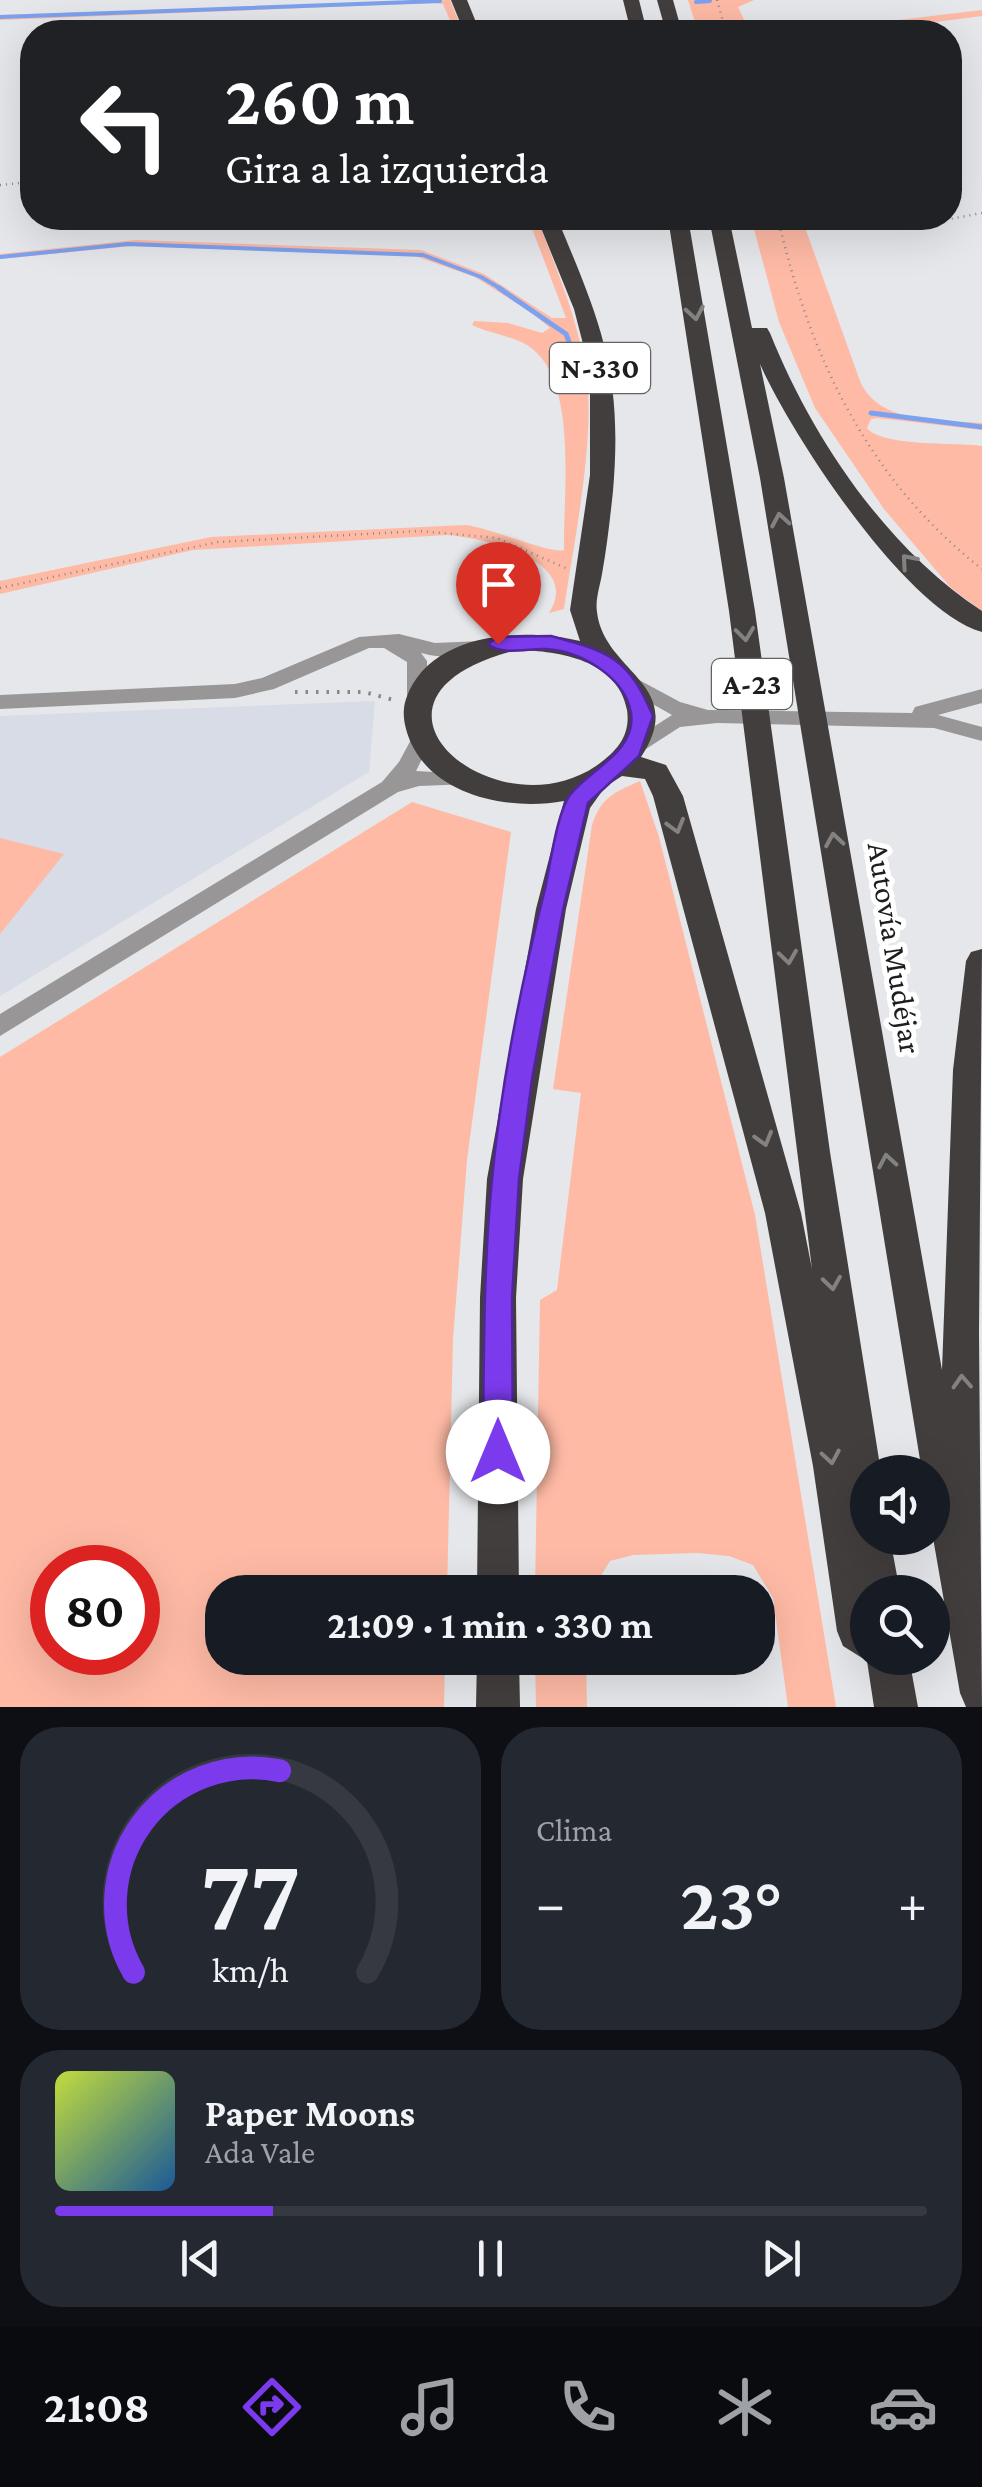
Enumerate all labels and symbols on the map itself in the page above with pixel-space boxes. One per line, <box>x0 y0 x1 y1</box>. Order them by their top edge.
one-way arrow <box>684 305 705 322</box>
road number: N-330 <box>550 343 650 393</box>
one-way arrow <box>770 512 791 528</box>
pin <box>456 542 541 645</box>
one-way arrow <box>902 554 920 573</box>
one-way arrow <box>734 626 755 643</box>
road number: A-23 <box>712 659 792 709</box>
one-way arrow <box>664 817 685 834</box>
one-way arrow <box>825 832 846 849</box>
street label: Autovía Mudéjar <box>861 840 929 1056</box>
one-way arrow <box>776 948 797 965</box>
one-way arrow <box>752 1130 773 1147</box>
one-way arrow <box>877 1153 898 1169</box>
one-way arrow <box>821 1274 842 1291</box>
one-way arrow <box>951 1374 972 1389</box>
position arrow <box>446 1400 550 1504</box>
one-way arrow <box>820 1449 841 1465</box>
speed limit sign: 80 <box>30 1545 160 1675</box>

